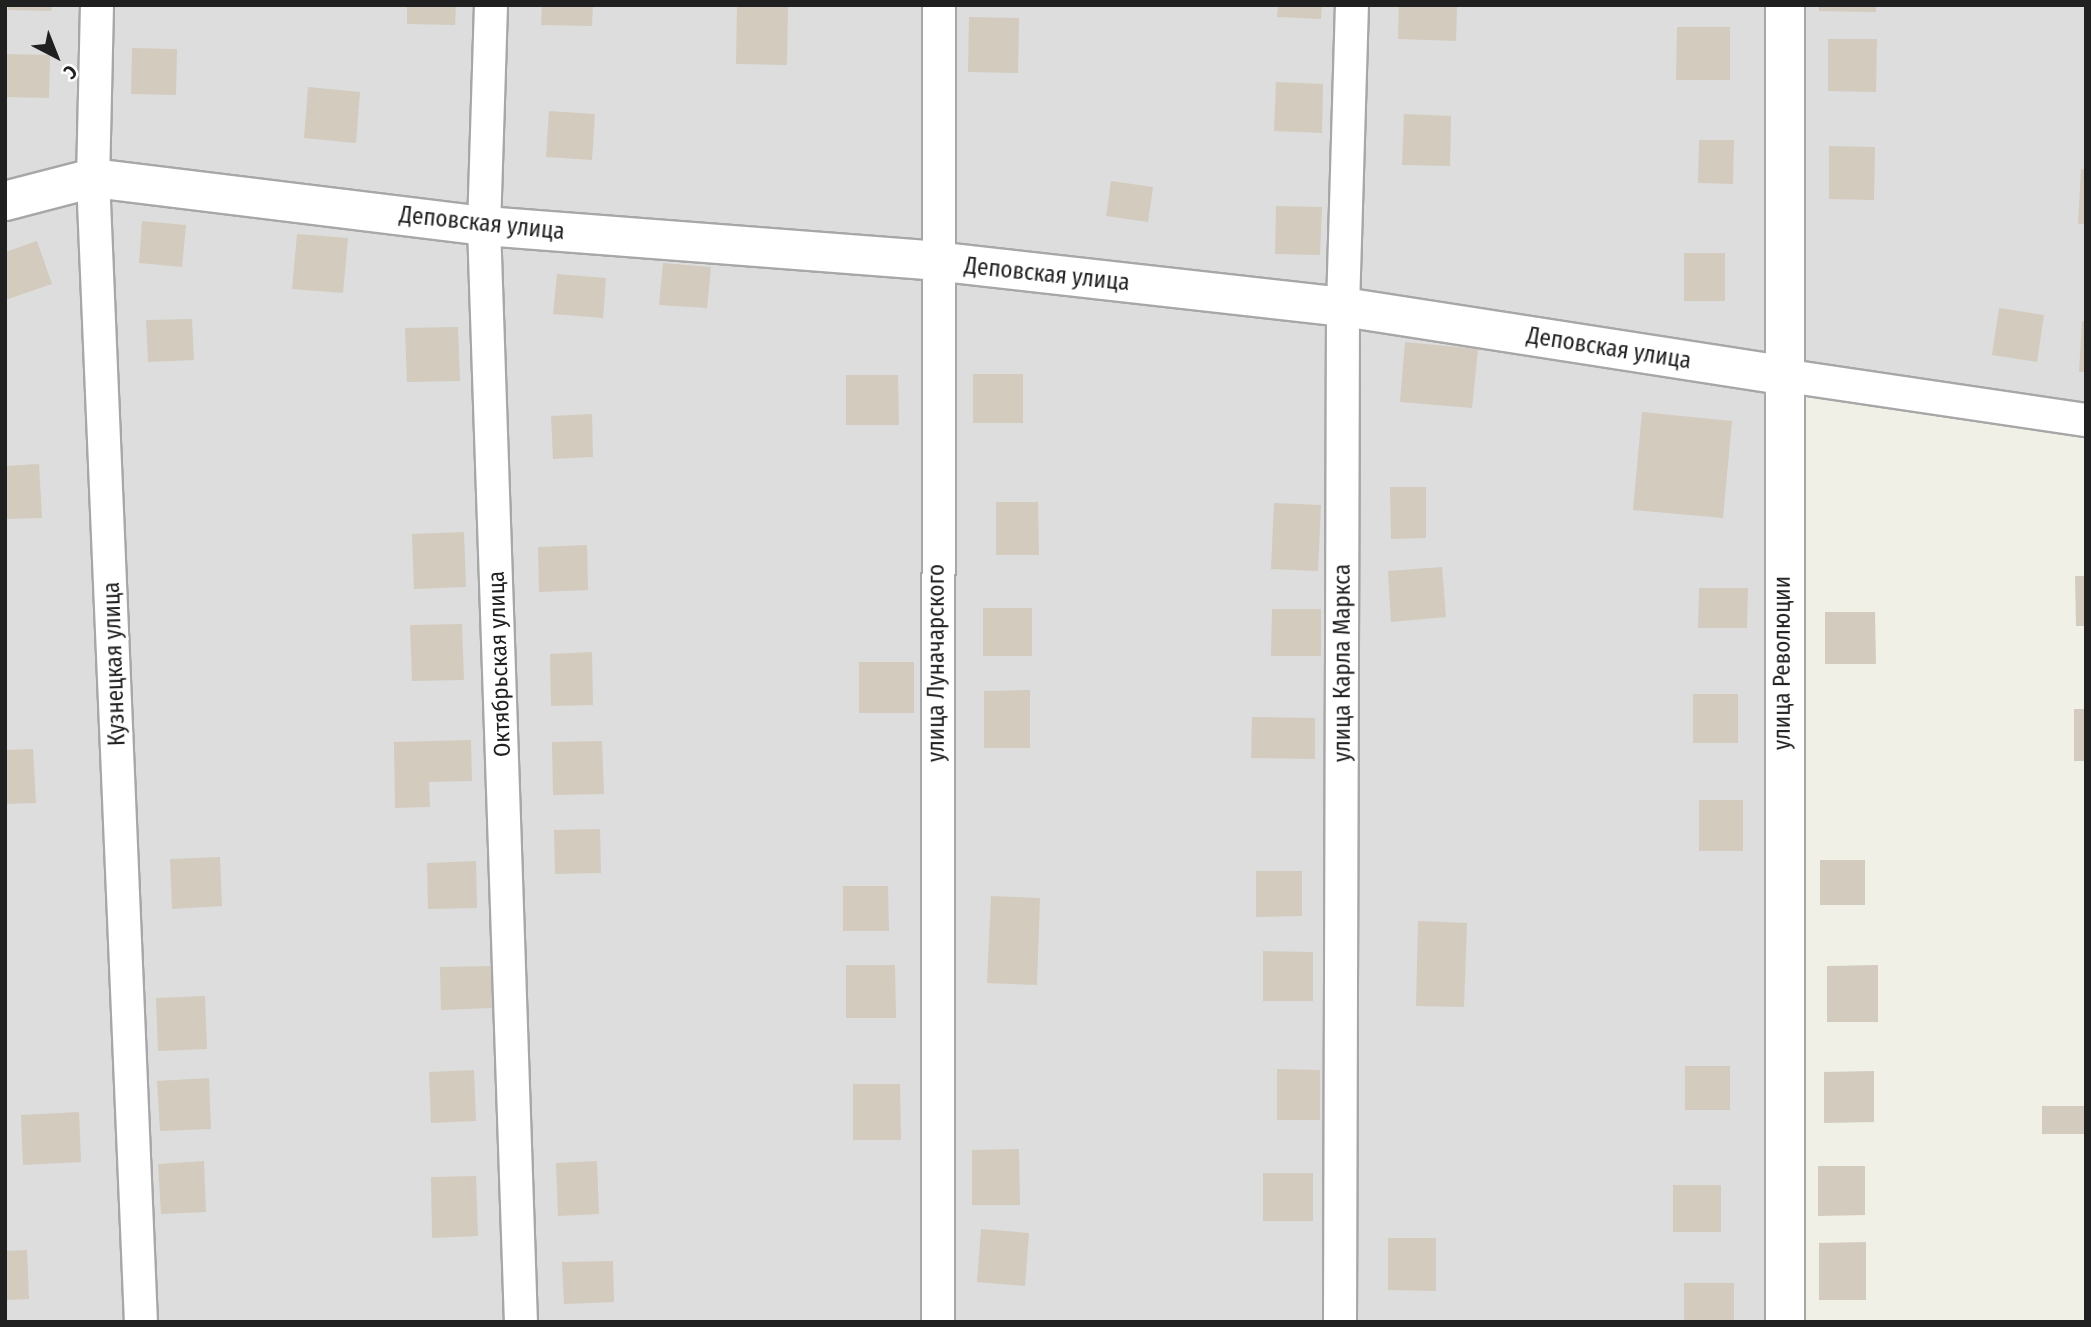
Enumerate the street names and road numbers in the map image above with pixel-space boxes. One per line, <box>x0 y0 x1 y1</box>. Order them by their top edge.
street label: Деповская улица <box>398 201 566 245</box>
street label: Деповская улица <box>963 252 1131 296</box>
street label: Деповская улица <box>1525 321 1693 375</box>
street label: улица Луначарского <box>922 564 950 762</box>
street label: улица Карла Маркса <box>1328 564 1356 762</box>
street label: Октябрьская улица <box>482 570 516 758</box>
street label: улица Революции <box>1768 576 1796 750</box>
street label: Кузнецкая улица <box>97 581 131 747</box>

